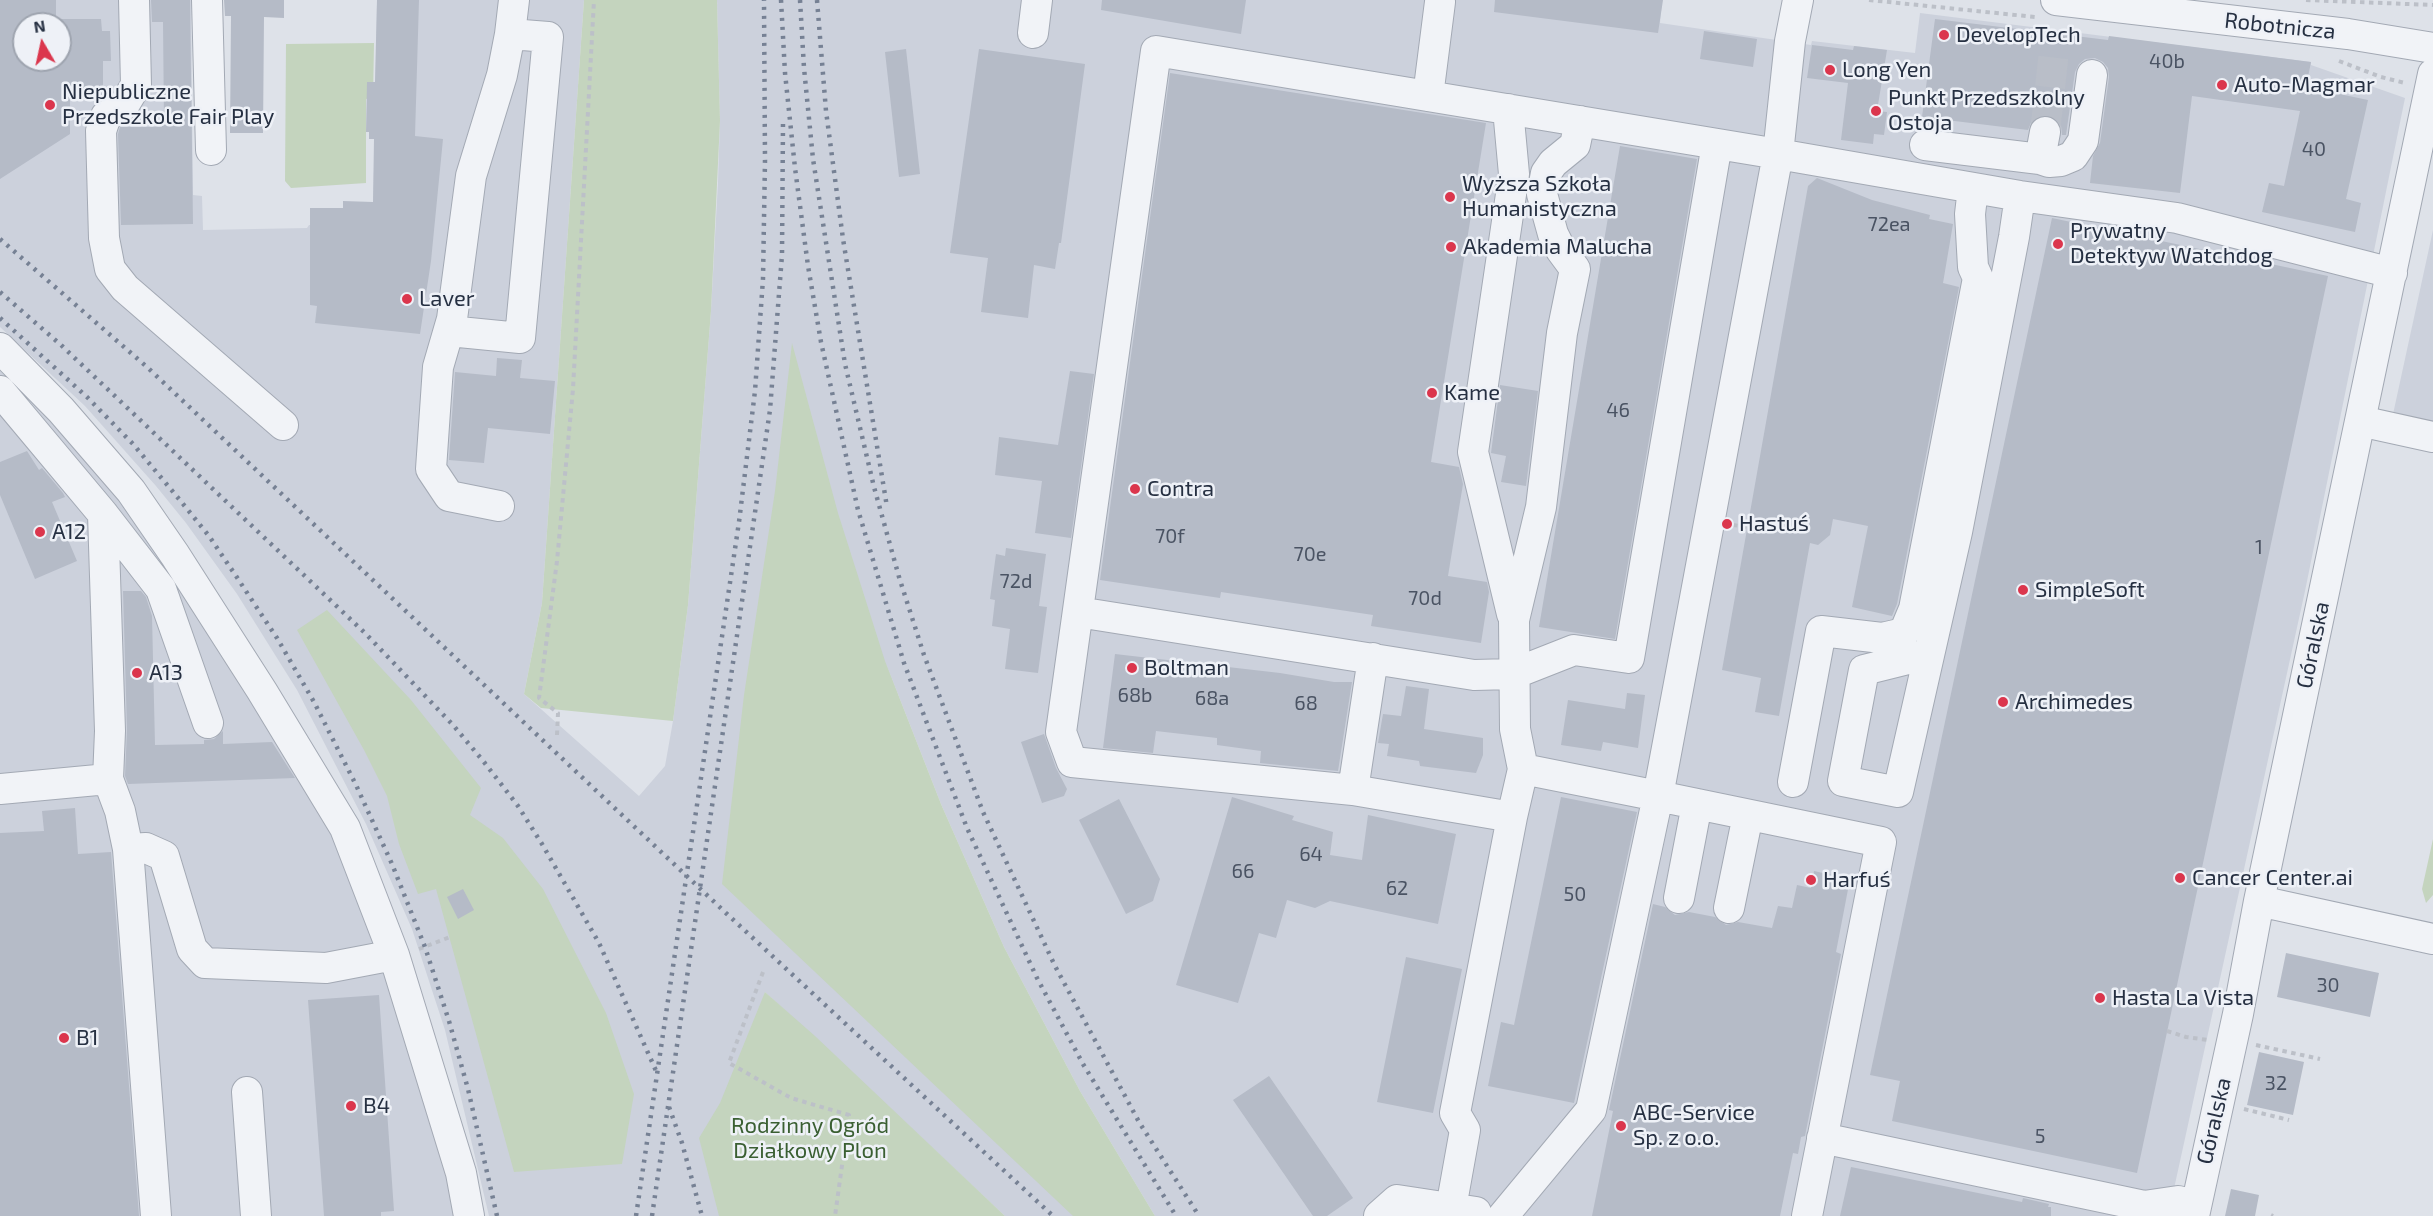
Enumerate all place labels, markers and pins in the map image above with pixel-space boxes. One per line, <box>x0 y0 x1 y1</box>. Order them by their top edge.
place label: DevelopTech <box>1956 22 2081 48</box>
marker: DevelopTech <box>1937 28 1951 42</box>
place label: Long Yen <box>1842 57 1931 83</box>
marker: Long Yen <box>1823 63 1837 77</box>
place label: Auto-Magmar <box>2234 72 2375 98</box>
marker: Auto-Magmar <box>2215 78 2229 92</box>
place label: Niepubliczne Przedszkole Fair Play <box>62 79 274 130</box>
place label: Punkt Przedszkolny Ostoja <box>1888 85 2085 136</box>
marker: Niepubliczne Przedszkole Fair Play <box>43 98 57 112</box>
marker: Punkt Przedszkolny Ostoja <box>1869 104 1883 118</box>
place label: Wyższa Szkoła Humanistyczna <box>1462 171 1617 222</box>
marker: Wyższa Szkoła Humanistyczna <box>1443 190 1457 204</box>
place label: Prywatny Detektyw Watchdog <box>2070 218 2273 270</box>
place label: Akademia Malucha <box>1463 234 1652 260</box>
marker: Prywatny Detektyw Watchdog <box>2051 237 2065 251</box>
marker: Akademia Malucha <box>1444 240 1458 254</box>
place label: Laver <box>419 286 475 312</box>
marker: Laver <box>400 292 414 306</box>
place label: Kame <box>1444 380 1500 406</box>
marker: Kame <box>1425 386 1439 400</box>
place label: Contra <box>1147 476 1214 502</box>
marker: Contra <box>1128 482 1142 496</box>
place label: Hastuś <box>1739 511 1809 537</box>
marker: Hastuś <box>1720 517 1734 531</box>
place label: A12 <box>52 519 86 545</box>
marker: A12 <box>33 525 47 539</box>
place label: SimpleSoft <box>2035 577 2145 603</box>
marker: SimpleSoft <box>2016 583 2030 597</box>
place label: Boltman <box>1144 655 1229 681</box>
place label: A13 <box>149 660 183 686</box>
marker: Boltman <box>1125 661 1139 675</box>
marker: A13 <box>130 666 144 680</box>
place label: Archimedes <box>2015 689 2133 715</box>
marker: Archimedes <box>1996 695 2010 709</box>
place label: Cancer Center.ai <box>2192 865 2353 891</box>
place label: Harfuś <box>1823 867 1891 893</box>
marker: Cancer Center.ai <box>2173 871 2187 885</box>
marker: Harfuś <box>1804 873 1818 887</box>
place label: Hasta La Vista <box>2112 985 2254 1011</box>
marker: Hasta La Vista <box>2093 991 2107 1005</box>
place label: B1 <box>76 1025 98 1051</box>
marker: B1 <box>57 1031 71 1045</box>
place label: B4 <box>363 1093 390 1119</box>
marker: B4 <box>344 1099 358 1113</box>
place label: ABC-Service Sp. z o.o. <box>1633 1100 1755 1152</box>
marker: ABC-Service Sp. z o.o. <box>1614 1119 1628 1133</box>

